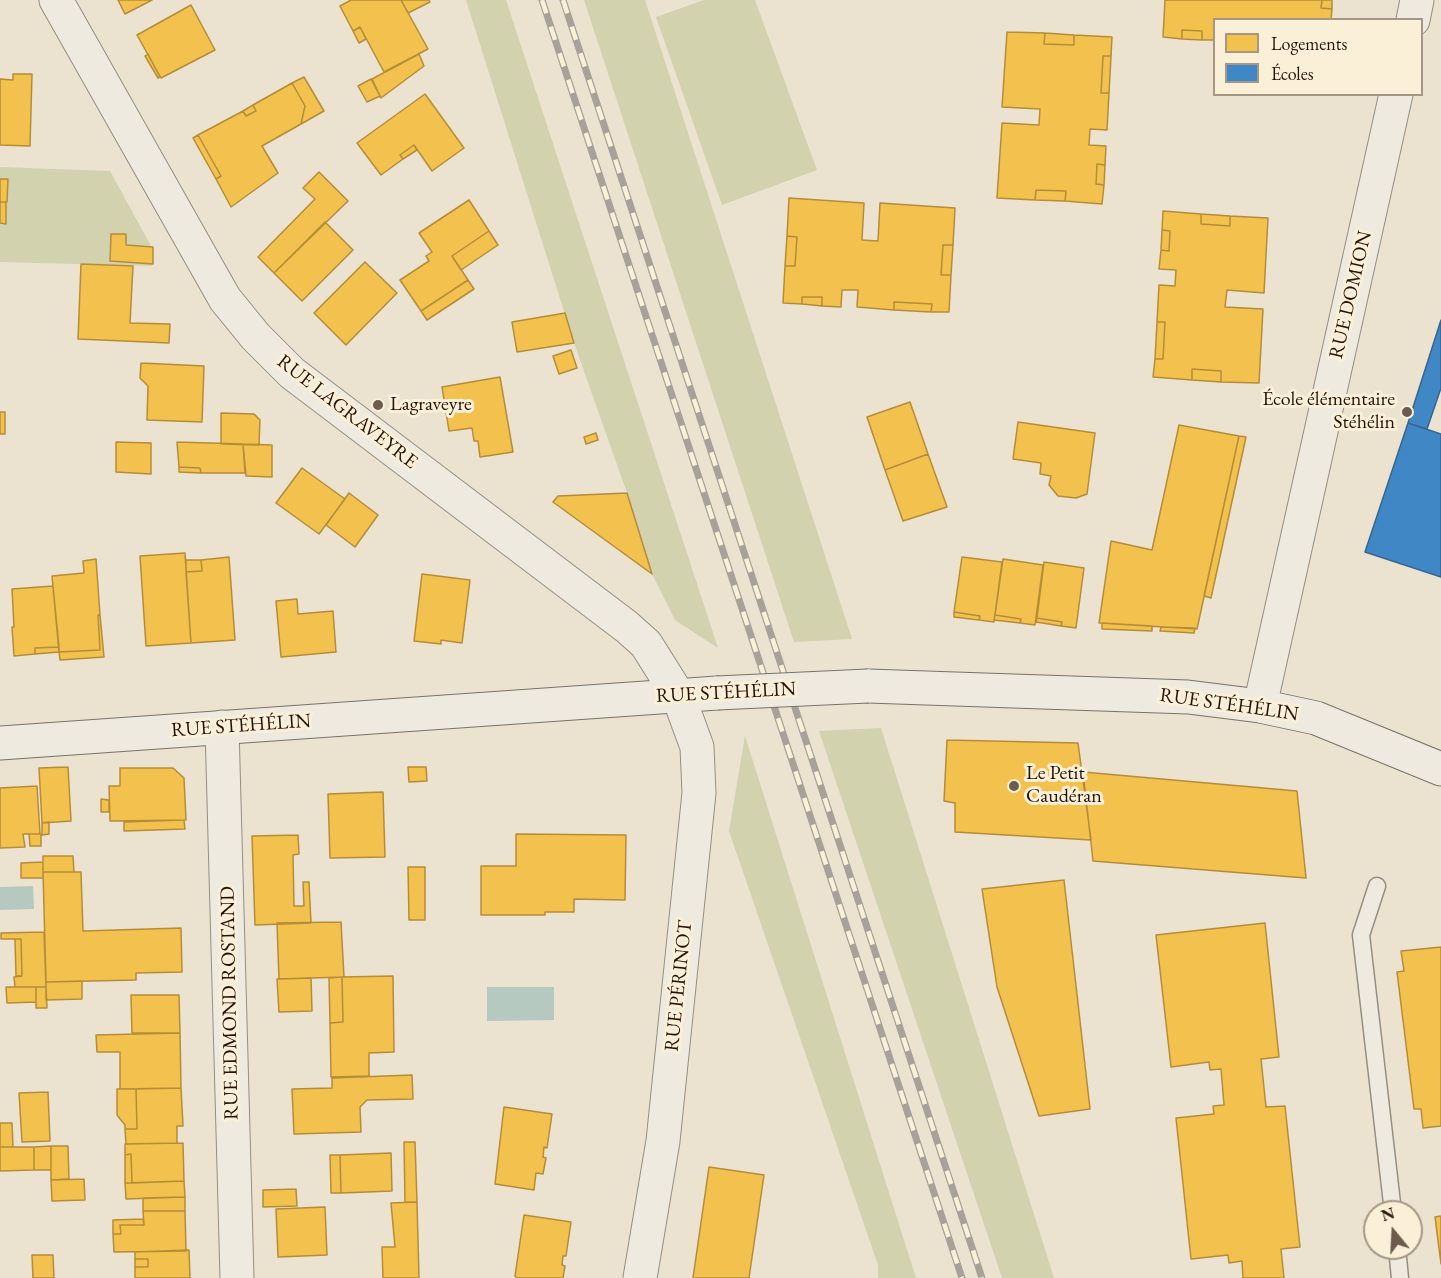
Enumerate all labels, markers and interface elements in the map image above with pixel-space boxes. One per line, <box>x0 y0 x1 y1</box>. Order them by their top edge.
legend <box>1213 18 1423 96</box>
text: Logements <box>1271 32 1347 55</box>
text: Écoles <box>1271 62 1313 85</box>
street label: RUE DOMION <box>1325 229 1377 361</box>
street label: RUE LAGRAVEYRE <box>272 350 422 474</box>
place label: École élémentaire Stéhélin <box>1262 388 1395 435</box>
place label: Lagraveyre <box>390 393 472 417</box>
marker: Lagraveyre <box>371 398 385 412</box>
marker: École élémentaire Stéhélin <box>1400 405 1414 419</box>
street label: RUE STÉHÉLIN <box>655 677 797 709</box>
street label: RUE STÉHÉLIN <box>1158 683 1300 727</box>
street label: RUE STÉHÉLIN <box>170 709 312 743</box>
place label: Le Petit Caudéran <box>1026 762 1102 809</box>
marker: Le Petit Caudéran <box>1007 779 1021 793</box>
street label: RUE EDMOND ROSTAND <box>216 886 244 1120</box>
street label: RUE PÉRINOT <box>660 919 698 1053</box>
north arrow <box>1363 1200 1423 1260</box>
text: N <box>1378 1202 1397 1226</box>

